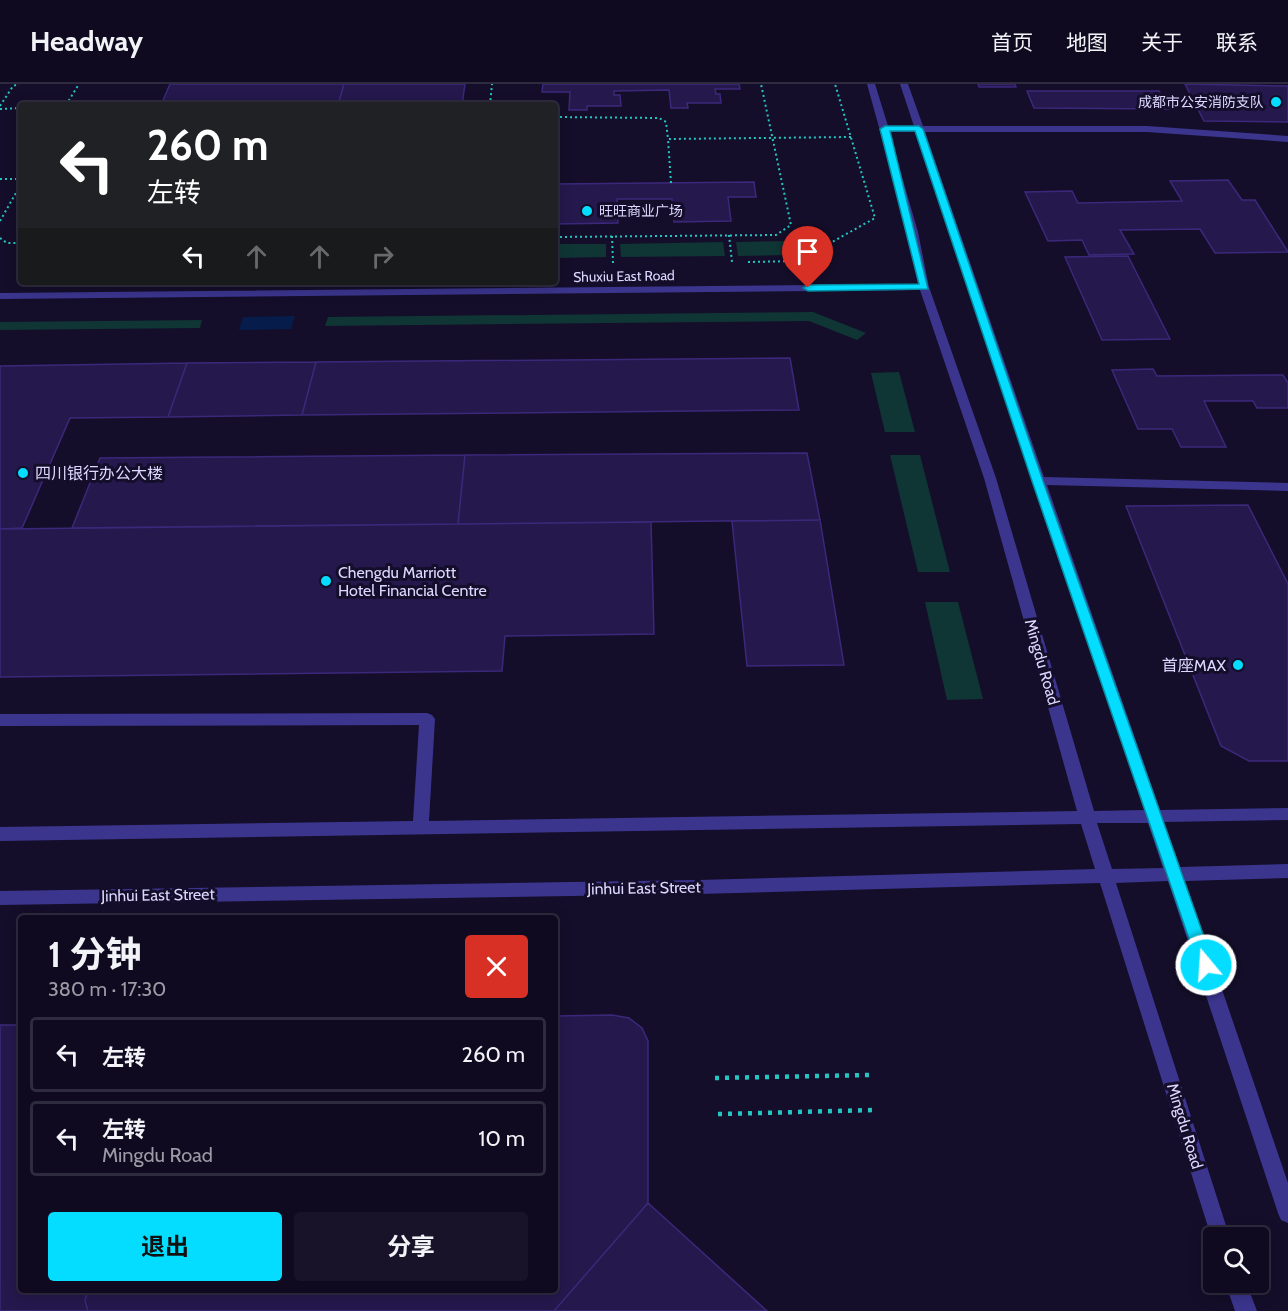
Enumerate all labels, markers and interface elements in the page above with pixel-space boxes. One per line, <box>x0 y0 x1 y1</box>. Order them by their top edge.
text: Headway <box>30 24 143 58</box>
text: 首页 <box>991 30 1033 55</box>
text: 地图 <box>1066 30 1108 55</box>
text: 关于 <box>1141 30 1183 55</box>
text: 联系 <box>1216 30 1258 55</box>
place label: 成都市公安消防支队 <box>1138 93 1264 111</box>
marker: 成都市公安消防支队 <box>1269 95 1283 109</box>
text: 260 m <box>147 119 268 171</box>
icon: left <box>48 126 126 204</box>
text: 左转 <box>147 176 201 209</box>
place label: 旺旺商业广场 <box>599 202 683 220</box>
marker: 旺旺商业广场 <box>580 204 594 218</box>
pin <box>782 226 833 288</box>
icon: arrive <box>791 235 824 268</box>
icon: left <box>177 240 210 273</box>
icon: ahead <box>240 240 273 273</box>
icon: ahead <box>303 240 336 273</box>
icon: right <box>366 240 399 273</box>
street label: Shuxiu East Road <box>573 266 675 286</box>
place label: 四川银行办公大楼 <box>35 464 163 483</box>
marker: 四川银行办公大楼 <box>16 466 30 480</box>
place label: Chengdu Marriott Hotel Financial Centre <box>338 563 487 600</box>
marker: Chengdu Marriott Hotel Financial Centre <box>319 574 333 588</box>
street label: Mingdu Road <box>1021 617 1063 707</box>
place label: 首座MAX <box>1162 656 1227 675</box>
marker: 首座MAX <box>1231 658 1245 672</box>
street label: Jinhui East Street <box>586 877 702 899</box>
street label: Jinhui East Street <box>100 884 216 906</box>
text: 1 分钟 <box>48 932 141 976</box>
position arrow <box>1174 933 1238 997</box>
button: close <box>465 935 528 998</box>
text: 380 m · 17:30 <box>48 977 166 1001</box>
icon: left <box>51 1038 84 1071</box>
text: 260 m <box>461 1041 525 1068</box>
text: 左转 <box>102 1044 146 1071</box>
street label: Mingdu Road <box>1163 1081 1207 1171</box>
text: 左转 <box>102 1116 146 1143</box>
icon: left <box>51 1122 84 1155</box>
text: 10 m <box>478 1125 525 1152</box>
text: Mingdu Road <box>102 1143 213 1167</box>
button: 退出 <box>48 1212 282 1281</box>
button: 分享 <box>294 1212 528 1281</box>
map controls <box>1203 1227 1269 1293</box>
button: search <box>1203 1227 1269 1293</box>

